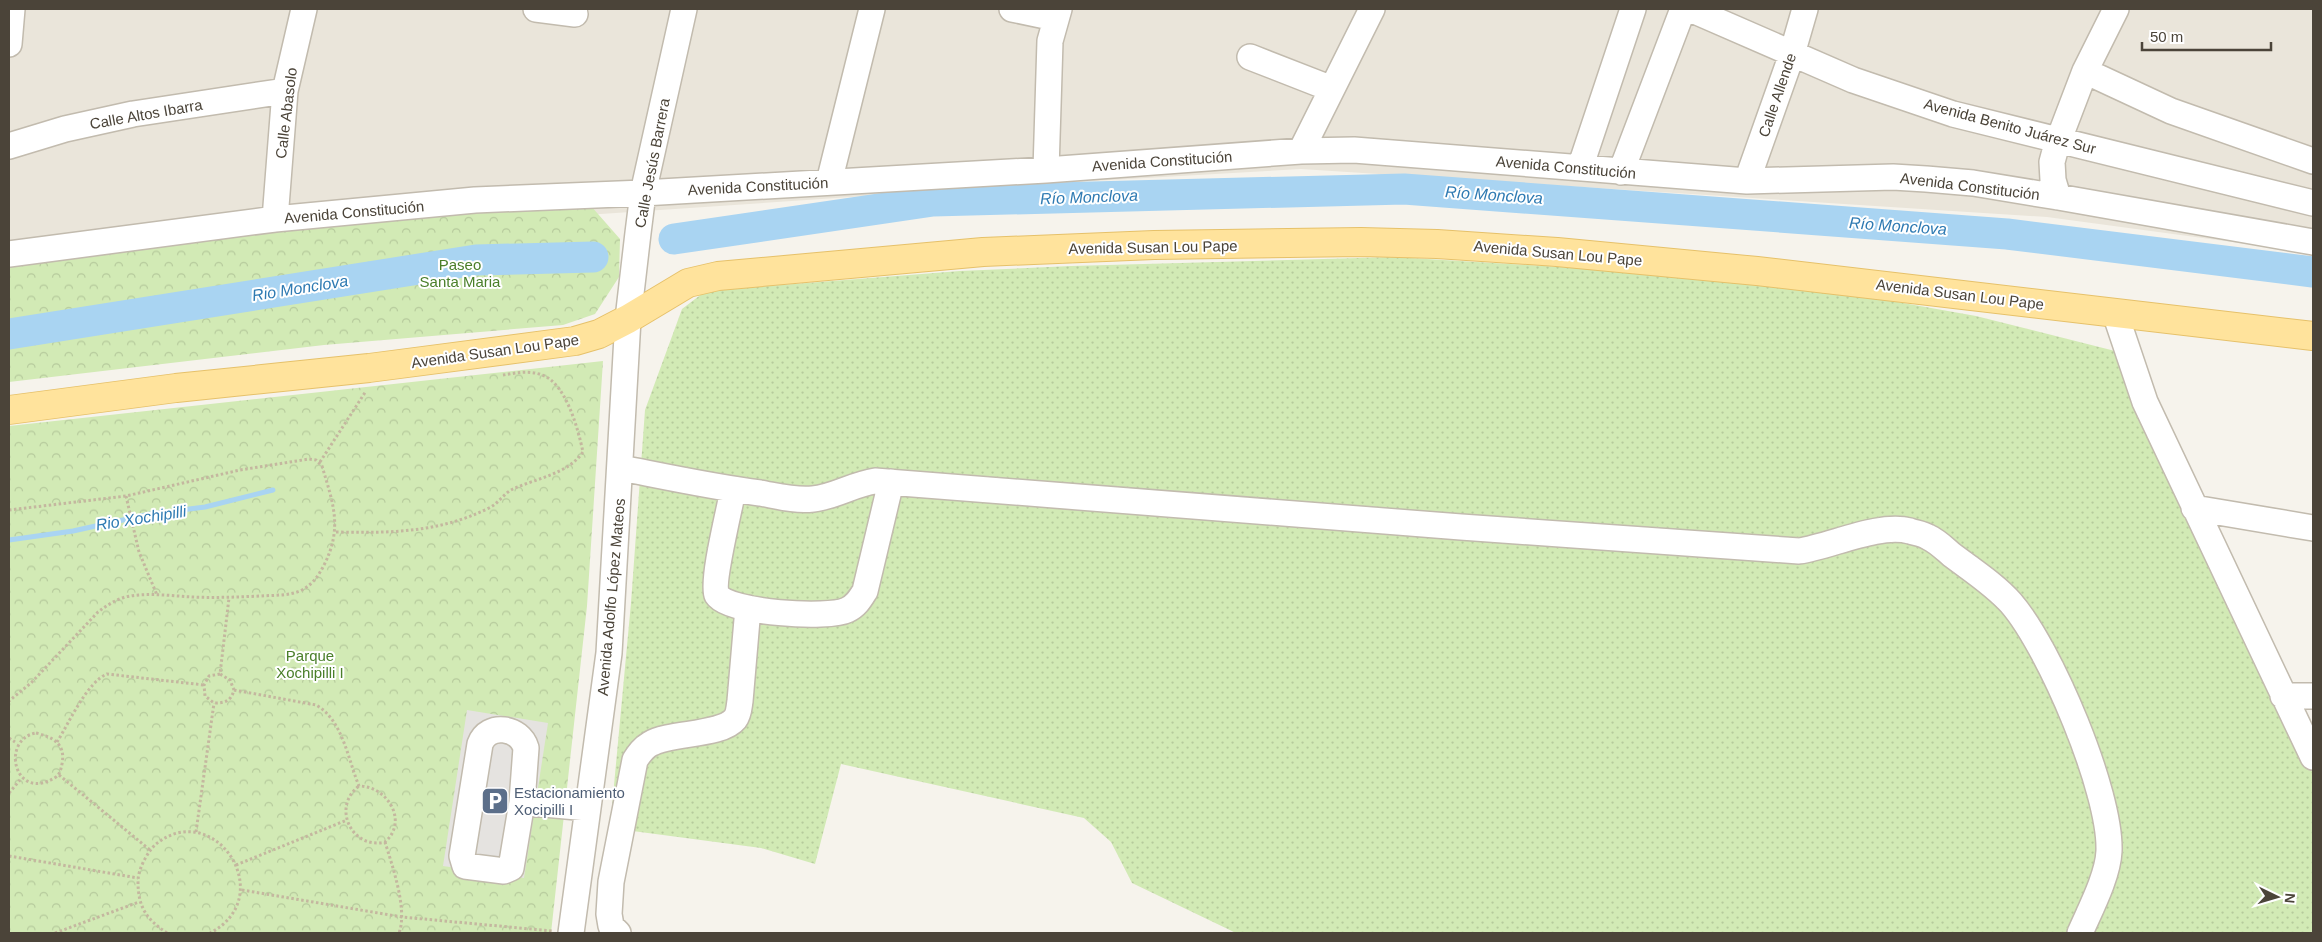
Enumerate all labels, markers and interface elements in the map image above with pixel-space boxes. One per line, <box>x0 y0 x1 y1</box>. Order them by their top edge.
scale bar <box>2142 20 2271 52</box>
text: 50 m <box>2150 28 2183 45</box>
street label: Calle Allende <box>1755 51 1799 139</box>
street label: Calle Abasolo <box>272 66 300 160</box>
street label: Avenida Benito Juárez Sur <box>1922 95 2098 157</box>
street label: Calle Altos Ibarra <box>88 96 204 132</box>
street label: Calle Jesús Barrera <box>631 96 673 229</box>
street label: Avenida Constitución <box>1091 148 1233 174</box>
street label: Avenida Constitución <box>1495 152 1637 182</box>
street label: Avenida Constitución <box>1899 169 2041 203</box>
street label: Avenida Constitución <box>687 174 829 198</box>
water label: Río Monclova <box>1445 183 1543 207</box>
water label: Río Monclova <box>1040 187 1138 207</box>
street label: Avenida Constitución <box>283 197 425 227</box>
water label: Río Monclova <box>1849 214 1947 238</box>
street label: Avenida Susan Lou Pape <box>1068 237 1238 257</box>
street label: Avenida Susan Lou Pape <box>1473 237 1643 269</box>
park label: Paseo Santa Maria <box>420 256 501 290</box>
water label: Rio Monclova <box>251 272 349 304</box>
street label: Avenida Susan Lou Pape <box>1875 275 2045 313</box>
street label: Avenida Susan Lou Pape <box>410 331 580 371</box>
street label: Avenida Adolfo López Mateos <box>594 498 628 696</box>
water label: Rio Xochipilli <box>94 502 188 534</box>
park label: Parque Xochipilli I <box>276 647 344 681</box>
place label: Estacionamiento Xocipilli I <box>514 784 625 818</box>
parking icon: Estacionamiento Xocipilli I <box>480 786 510 816</box>
north arrow <box>2252 872 2302 922</box>
text: N <box>2282 892 2298 904</box>

